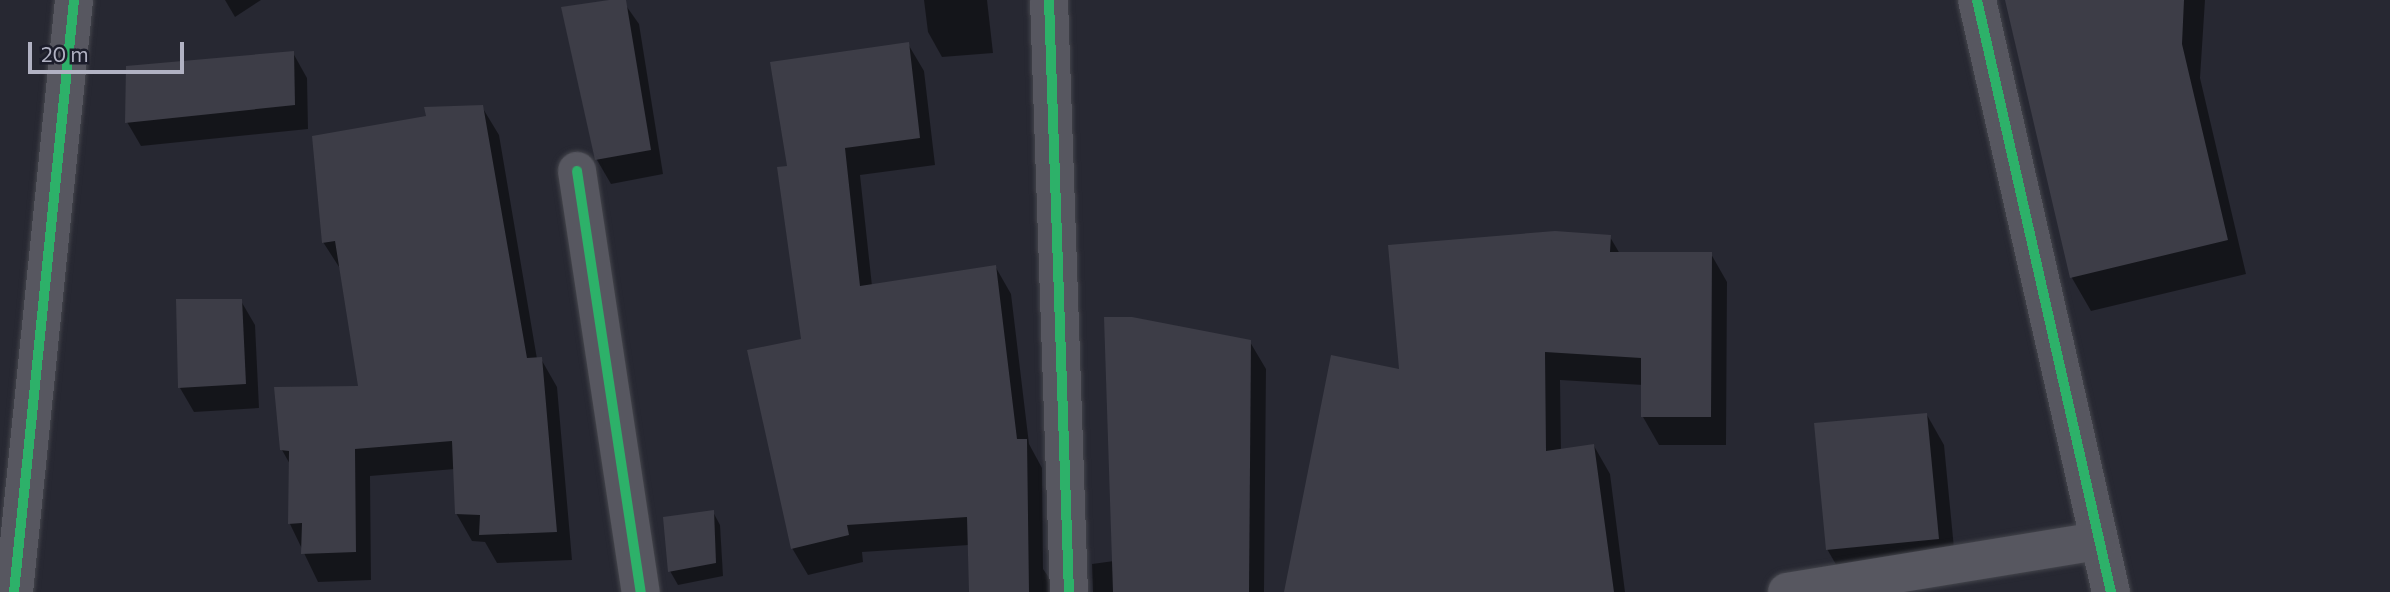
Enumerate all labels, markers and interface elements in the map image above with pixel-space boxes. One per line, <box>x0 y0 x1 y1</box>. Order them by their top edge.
scale bar <box>32 28 187 72</box>
text: 20 m <box>41 41 89 66</box>

